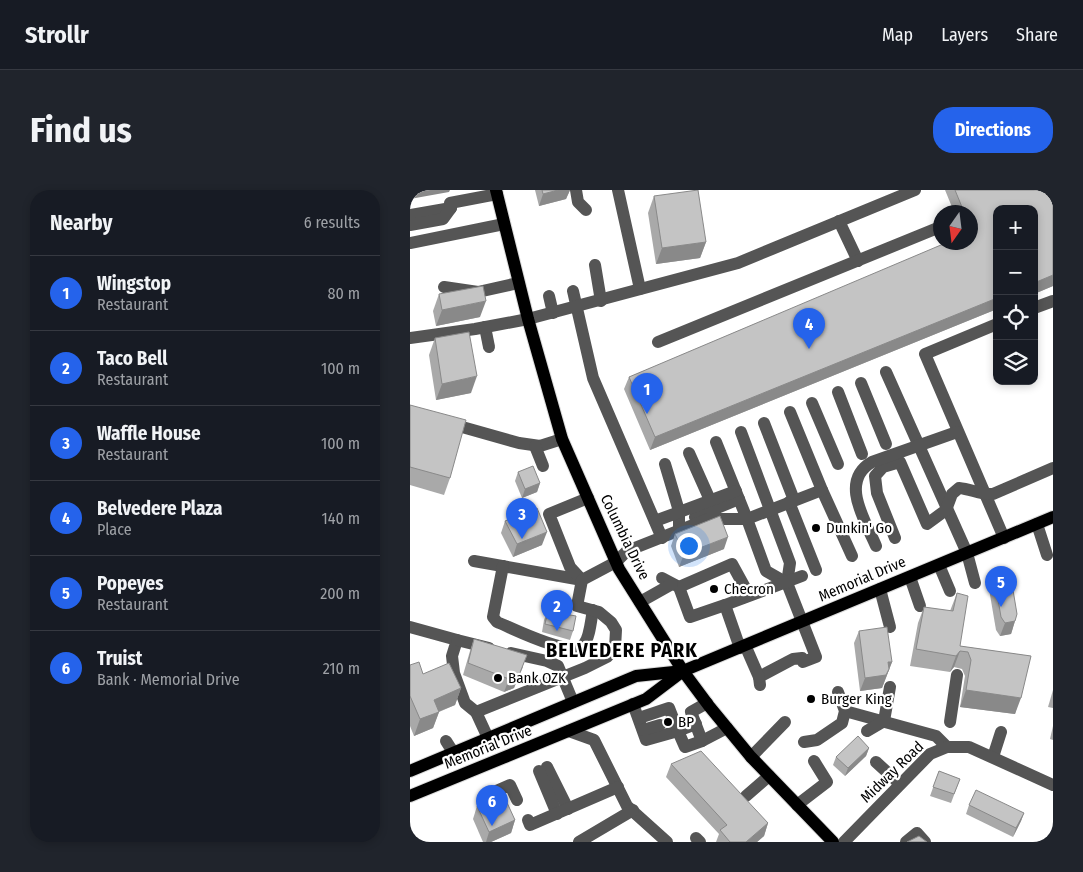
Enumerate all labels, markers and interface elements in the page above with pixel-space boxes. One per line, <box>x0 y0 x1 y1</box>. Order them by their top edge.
text: Strollr <box>25 21 89 49</box>
text: Map <box>882 24 913 46</box>
text: Layers <box>941 24 988 46</box>
text: Share <box>1016 24 1058 46</box>
button: Directions <box>933 107 1053 153</box>
text: Find us <box>30 109 132 151</box>
north arrow <box>933 205 978 250</box>
map controls <box>993 205 1038 385</box>
button: + <box>993 205 1038 250</box>
text: Nearby <box>50 210 112 236</box>
text: 6 results <box>304 213 360 232</box>
button: − <box>993 250 1038 295</box>
text: Wingstop <box>97 272 171 295</box>
text: 1 <box>63 284 69 303</box>
text: 80 m <box>328 284 360 303</box>
text: Restaurant <box>97 295 168 314</box>
button: locate <box>993 295 1038 340</box>
pin: 4 <box>793 308 825 349</box>
button: layers <box>993 340 1038 385</box>
text: Taco Bell <box>97 347 167 370</box>
text: 2 <box>62 359 70 378</box>
text: 100 m <box>321 359 360 378</box>
text: Restaurant <box>97 370 168 389</box>
pin: 1 <box>631 373 663 414</box>
text: Waffle House <box>97 422 201 445</box>
text: 3 <box>62 434 70 453</box>
text: 100 m <box>321 434 360 453</box>
text: Restaurant <box>97 445 168 464</box>
street label: Columbia Drive <box>597 491 653 583</box>
text: Belvedere Plaza <box>97 497 223 520</box>
pin: 3 <box>506 498 538 539</box>
text: 4 <box>62 509 70 528</box>
text: 140 m <box>322 509 360 528</box>
place label: Dunkin' Go <box>826 519 892 537</box>
text: Place <box>97 520 132 539</box>
marker: Dunkin' Go <box>810 522 822 534</box>
your location <box>676 533 702 559</box>
street label: Memorial Drive <box>816 553 908 605</box>
pin: 5 <box>985 566 1017 607</box>
text: Popeyes <box>97 572 164 595</box>
place label: Checron <box>724 580 774 598</box>
marker: Checron <box>708 583 720 595</box>
text: 5 <box>62 584 70 603</box>
text: 200 m <box>320 584 360 603</box>
pin: 2 <box>541 590 573 631</box>
text: Restaurant <box>97 595 168 614</box>
district label: BELVEDERE PARK <box>546 638 698 662</box>
text: Truist <box>97 647 143 670</box>
text: 6 <box>62 659 70 678</box>
text: 210 m <box>323 659 360 678</box>
place label: Bank OZK <box>508 669 566 687</box>
text: Bank · Memorial Drive <box>97 670 240 689</box>
marker: Bank OZK <box>492 672 504 684</box>
place label: Burger King <box>821 690 892 708</box>
marker: Burger King <box>805 693 817 705</box>
place label: BP <box>678 713 694 731</box>
marker: BP <box>662 716 674 728</box>
street label: Memorial Drive <box>442 721 534 773</box>
street label: Midway Road <box>857 738 927 806</box>
pin: 6 <box>476 785 508 826</box>

